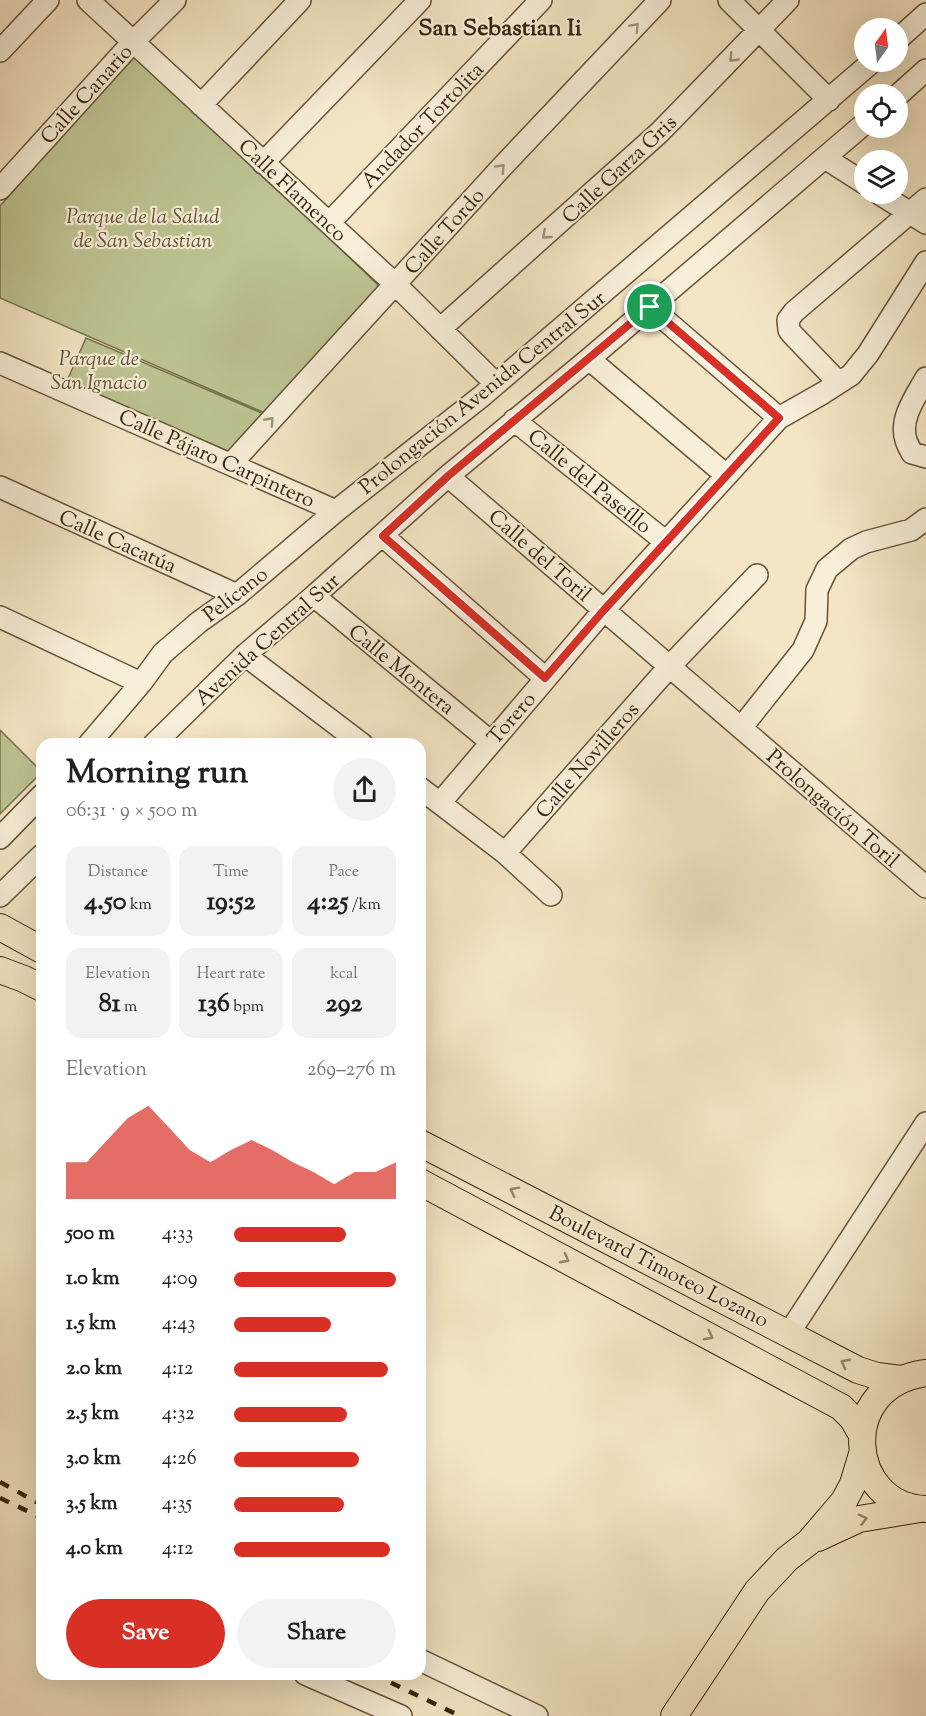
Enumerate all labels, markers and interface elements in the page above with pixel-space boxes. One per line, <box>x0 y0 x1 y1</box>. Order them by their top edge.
district label: San Sebastian Ii <box>418 12 582 46</box>
north arrow <box>854 18 908 72</box>
map controls <box>854 18 908 204</box>
one-way arrow <box>628 23 639 33</box>
street label: Calle Canario <box>34 39 141 152</box>
one-way arrow <box>730 50 741 61</box>
street label: Andador Tortolita <box>355 56 492 196</box>
button: locate <box>854 84 908 138</box>
street label: Calle Garza Gris <box>556 109 685 232</box>
street label: Calle Flamenco <box>230 133 353 250</box>
button: layers <box>854 150 908 204</box>
one-way arrow <box>494 165 505 175</box>
street label: Calle Tordo <box>398 182 493 282</box>
park label: Parque de la Salud de San Sebastian <box>66 203 220 257</box>
one-way arrow <box>543 228 553 239</box>
pin <box>624 281 675 332</box>
street label: Prolongación Avenida Central Sur <box>353 284 613 503</box>
icon: arrive <box>633 290 666 323</box>
park label: Parque de San Ignacio <box>51 345 147 399</box>
street label: Calle Pájaro Carpintero <box>113 403 319 517</box>
one-way arrow <box>263 417 274 428</box>
street label: Calle del Paseíllo <box>520 423 657 542</box>
street label: Calle Cacatúa <box>54 503 181 582</box>
street label: Calle del Toril <box>481 503 597 610</box>
street label: Pelícano <box>197 561 275 631</box>
street label: Avenida Central Sur <box>189 567 348 714</box>
street label: Calle Montera <box>341 618 461 723</box>
street label: Torero <box>481 686 544 752</box>
street label: Calle Novilleros <box>530 697 647 826</box>
street label: Prolongación Toril <box>759 743 905 876</box>
text: Morning run <box>66 750 248 798</box>
button: share <box>333 758 396 821</box>
text: 06:31 · 9 × 500 m <box>66 797 198 826</box>
text: Distance <box>88 861 148 884</box>
text: Time <box>213 861 249 884</box>
text: Pace <box>329 861 359 884</box>
text: 4.50 <box>84 884 126 921</box>
text: 19:52 <box>206 884 256 921</box>
text: 4:25 <box>307 884 348 921</box>
text: km <box>126 894 152 917</box>
text: /km <box>348 894 381 917</box>
text: Elevation <box>86 963 150 986</box>
text: Heart rate <box>197 963 265 986</box>
text: kcal <box>330 963 358 986</box>
text: 81 <box>99 986 121 1023</box>
text: 136 <box>198 986 230 1023</box>
text: 292 <box>326 986 362 1023</box>
text: m <box>121 996 137 1019</box>
text: bpm <box>230 996 264 1019</box>
text: Elevation <box>66 1056 147 1085</box>
text: 269–276 m <box>307 1056 396 1085</box>
one-way arrow <box>510 1187 521 1198</box>
street label: Boulevard Timoteo Lozano <box>543 1199 773 1336</box>
text: 500 m <box>66 1220 115 1249</box>
text: 4:33 <box>162 1220 193 1249</box>
one-way arrow <box>558 1251 569 1263</box>
text: 1.0 km <box>66 1265 120 1294</box>
text: 4:09 <box>162 1265 197 1294</box>
text: 1.5 km <box>66 1310 116 1339</box>
text: 4:43 <box>162 1310 195 1339</box>
one-way arrow <box>703 1329 714 1340</box>
text: 2.0 km <box>66 1355 122 1384</box>
text: 4:12 <box>162 1355 193 1384</box>
one-way arrow <box>841 1359 852 1370</box>
text: 2.5 km <box>66 1400 119 1429</box>
text: 4:32 <box>162 1400 195 1429</box>
text: 3.0 km <box>66 1445 121 1474</box>
text: 4:26 <box>162 1445 197 1474</box>
text: 3.5 km <box>66 1490 118 1519</box>
text: 4:35 <box>162 1490 192 1519</box>
one-way arrow <box>857 1514 868 1526</box>
text: 4.0 km <box>66 1535 123 1564</box>
text: 4:12 <box>162 1535 193 1564</box>
button: Save <box>66 1599 225 1668</box>
button: Share <box>237 1599 396 1668</box>

